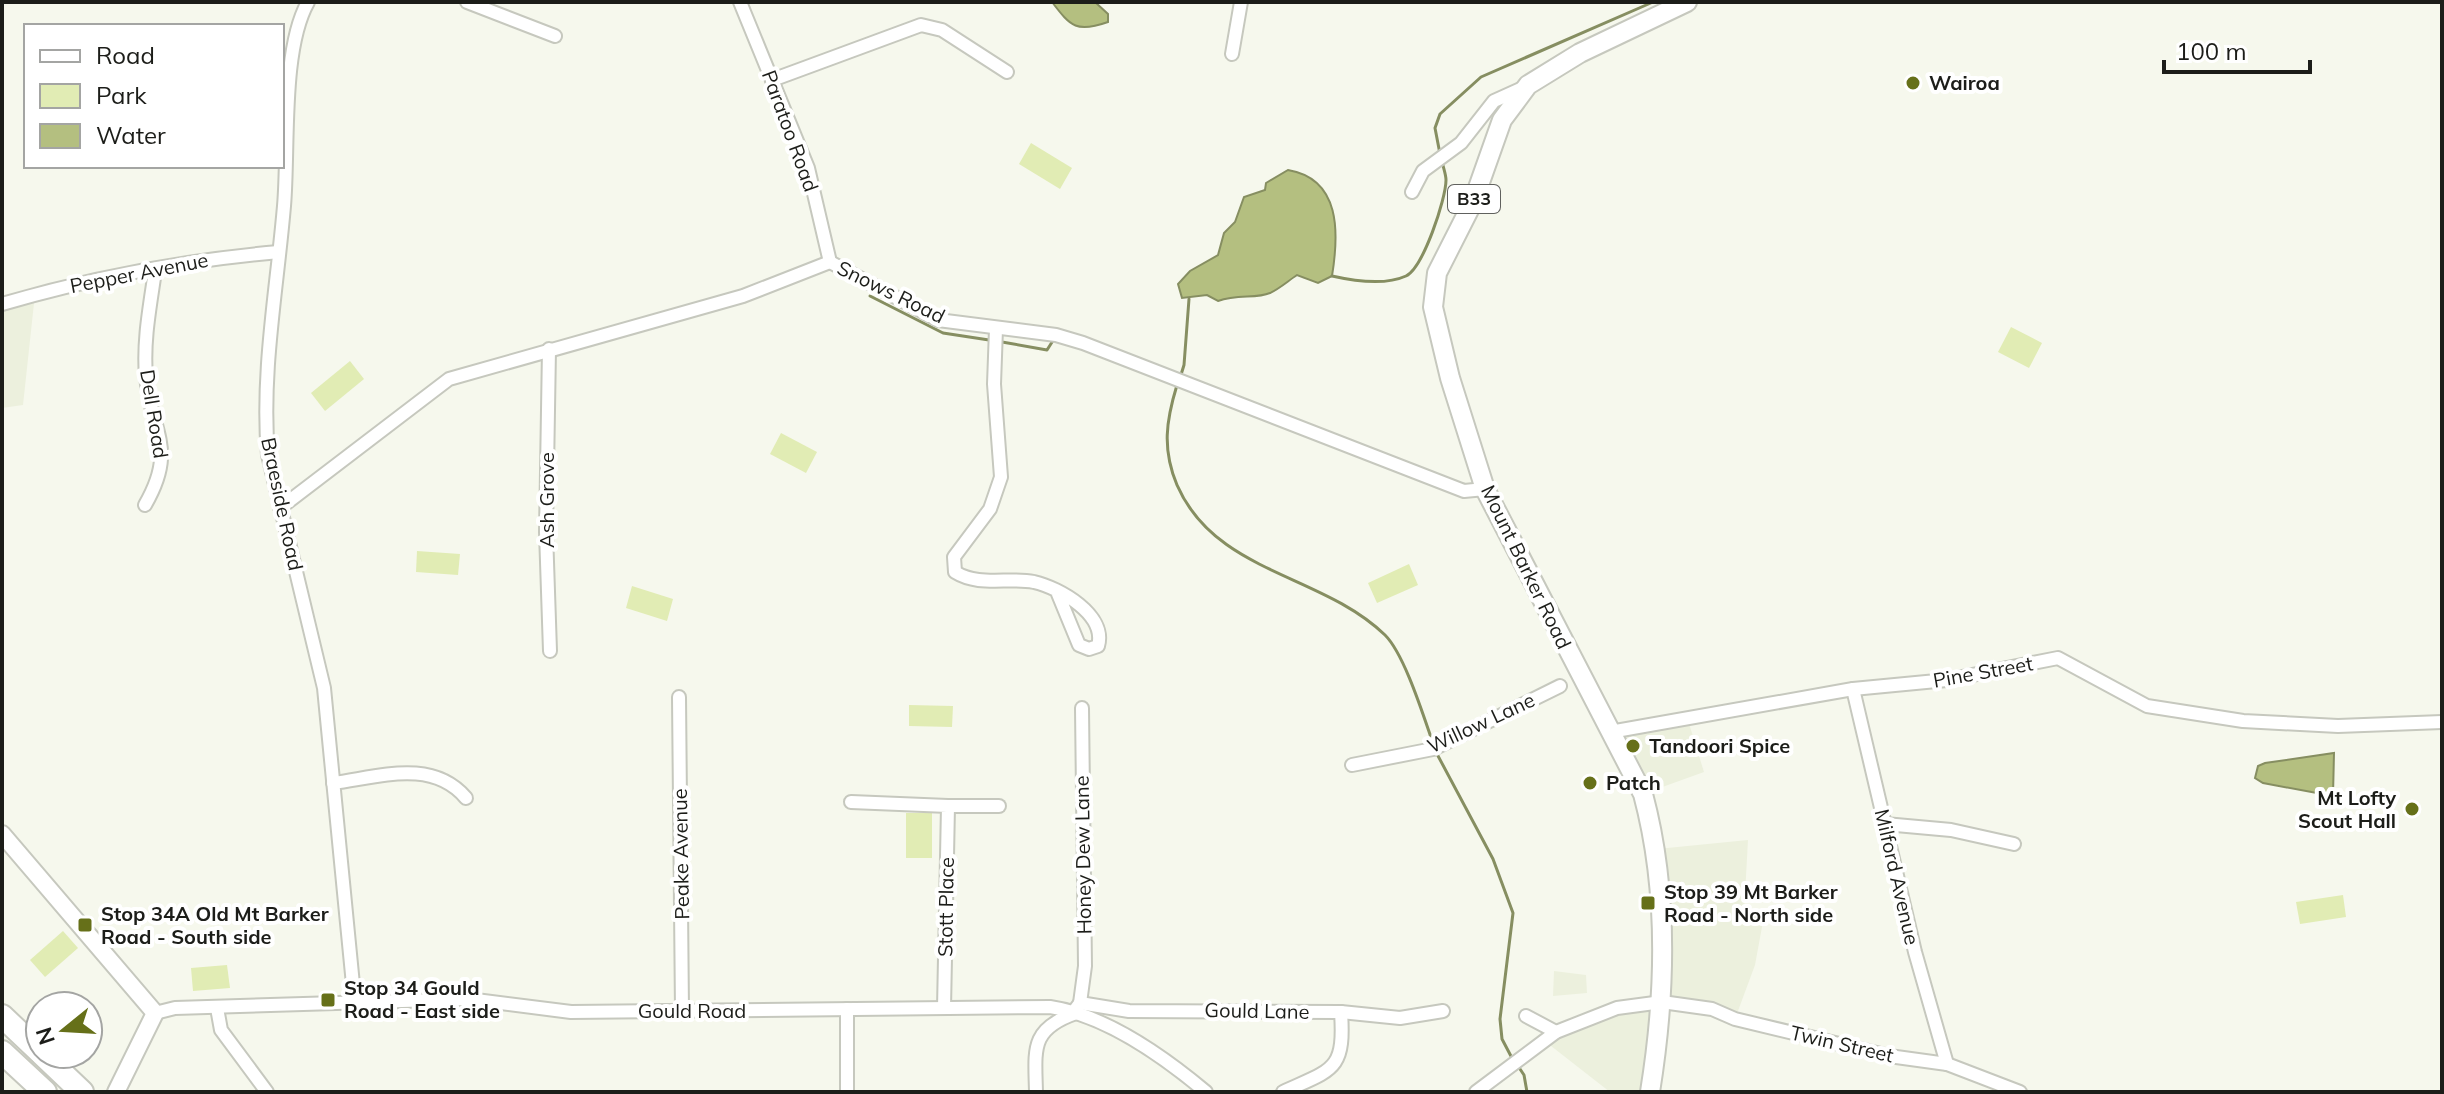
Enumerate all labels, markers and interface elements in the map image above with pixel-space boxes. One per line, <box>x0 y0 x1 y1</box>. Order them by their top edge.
legend <box>24 24 284 168</box>
scale bar <box>2164 24 2310 74</box>
text: 100 m <box>2176 36 2247 66</box>
text: Road <box>96 40 155 70</box>
street label: Paratoo Road <box>757 67 824 195</box>
place label: Wairoa <box>1929 70 2000 95</box>
marker: Wairoa <box>1904 74 1922 92</box>
text: Park <box>96 80 147 110</box>
text: Water <box>96 120 166 150</box>
road number: B33 <box>1448 185 1500 213</box>
street label: Pepper Avenue <box>68 247 210 298</box>
street label: Snows Road <box>833 255 949 328</box>
street label: Dell Road <box>135 368 174 460</box>
street label: Braeside Road <box>256 435 309 573</box>
street label: Ash Grove <box>534 452 559 548</box>
street label: Mount Barker Road <box>1476 481 1577 653</box>
street label: Pine Street <box>1931 650 2035 693</box>
street label: Willow Lane <box>1423 687 1539 758</box>
place label: Tandoori Spice <box>1649 733 1790 758</box>
marker: Tandoori Spice <box>1624 737 1642 755</box>
place label: Patch <box>1606 770 1661 795</box>
marker: Patch <box>1581 774 1599 792</box>
street label: Honey Dew Lane <box>1069 775 1096 935</box>
place label: Mt Lofty Scout Hall <box>2298 785 2396 833</box>
street label: Peake Avenue <box>667 788 694 920</box>
marker: Mt Lofty Scout Hall <box>2403 800 2421 818</box>
street label: Milford Avenue <box>1870 807 1925 947</box>
street label: Stott Place <box>932 857 959 957</box>
place label: Stop 39 Mt Barker Road - North side <box>1664 879 1838 927</box>
marker: Stop 39 Mt Barker Road - North side <box>1639 894 1657 912</box>
place label: Stop 34A Old Mt Barker Road - South side <box>101 901 329 949</box>
marker: Stop 34A Old Mt Barker Road - South side <box>76 916 94 934</box>
place label: Stop 34 Gould Road - East side <box>344 975 500 1023</box>
north arrow <box>24 990 104 1070</box>
marker: Stop 34 Gould Road - East side <box>319 991 337 1009</box>
street label: Gould Lane <box>1204 997 1310 1024</box>
street label: Gould Road <box>638 998 746 1023</box>
street label: Twin Street <box>1788 1020 1896 1068</box>
text: N <box>29 1024 61 1048</box>

